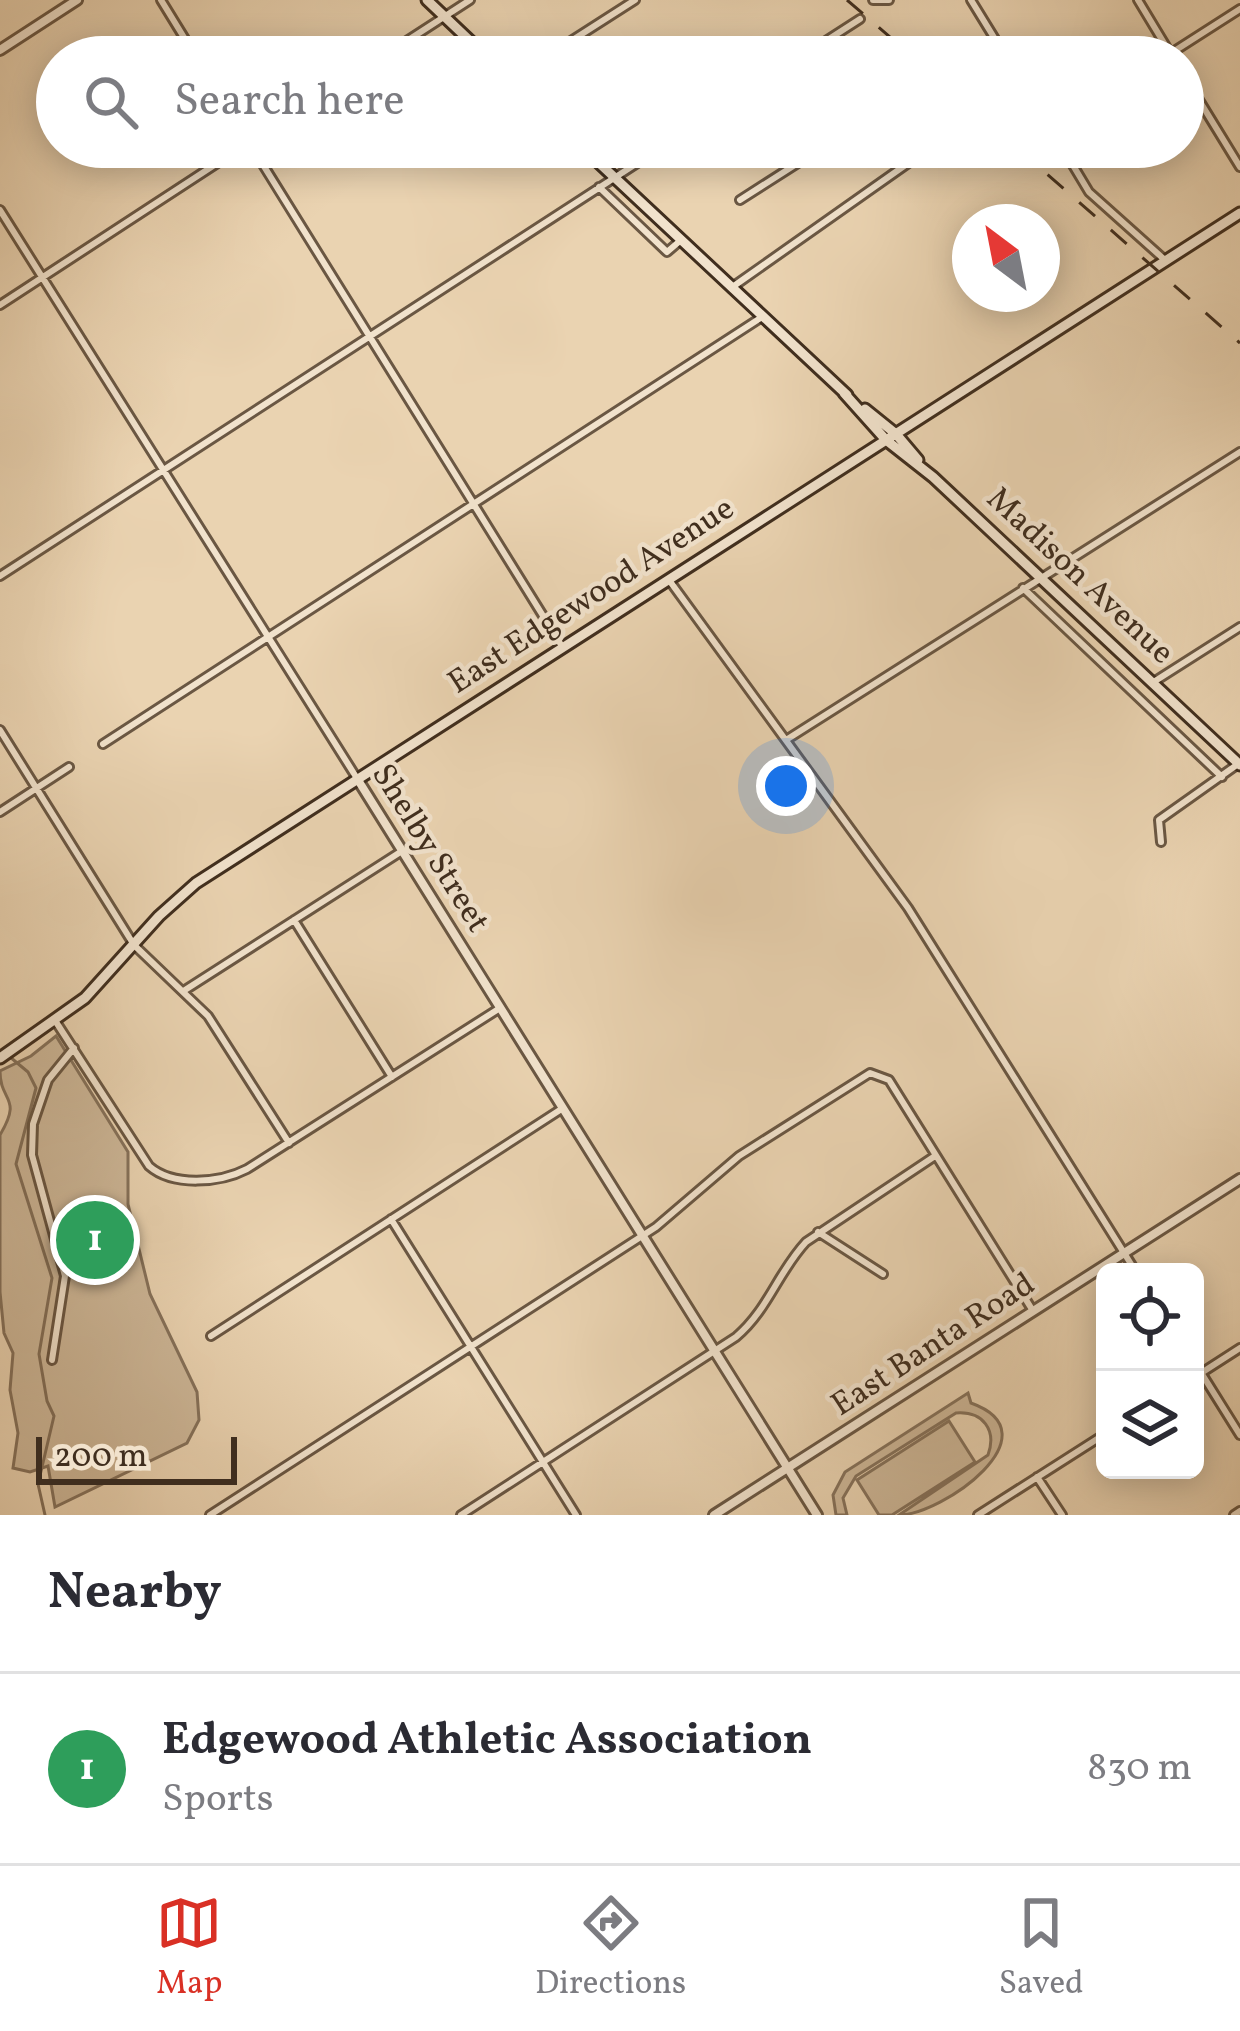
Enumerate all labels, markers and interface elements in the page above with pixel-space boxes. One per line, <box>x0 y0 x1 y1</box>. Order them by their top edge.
search box <box>36 36 1204 168</box>
icon: search <box>78 69 144 135</box>
text: Search here <box>174 71 405 134</box>
north arrow <box>952 204 1060 312</box>
street label: Madison Avenue <box>975 478 1183 676</box>
street label: East Edgewood Avenue <box>440 487 744 707</box>
street label: Shelby Street <box>359 756 499 942</box>
your location <box>756 756 816 816</box>
pin: 1 <box>56 1195 134 1285</box>
street label: East Banta Road <box>823 1263 1045 1429</box>
map controls <box>1096 1263 1204 1479</box>
button: locate <box>1096 1263 1204 1371</box>
button: layers <box>1096 1371 1204 1479</box>
scale bar <box>36 1431 237 1484</box>
text: 200 m <box>54 1435 148 1481</box>
text: Nearby <box>48 1558 222 1629</box>
text: Edgewood Athletic Association <box>162 1710 812 1773</box>
text: 1 <box>79 1742 95 1796</box>
text: 830 m <box>1087 1742 1192 1796</box>
text: Sports <box>162 1773 273 1827</box>
tab: Map <box>156 1890 222 2008</box>
tab: Directions <box>535 1890 686 2008</box>
tab: Saved <box>999 1890 1084 2008</box>

